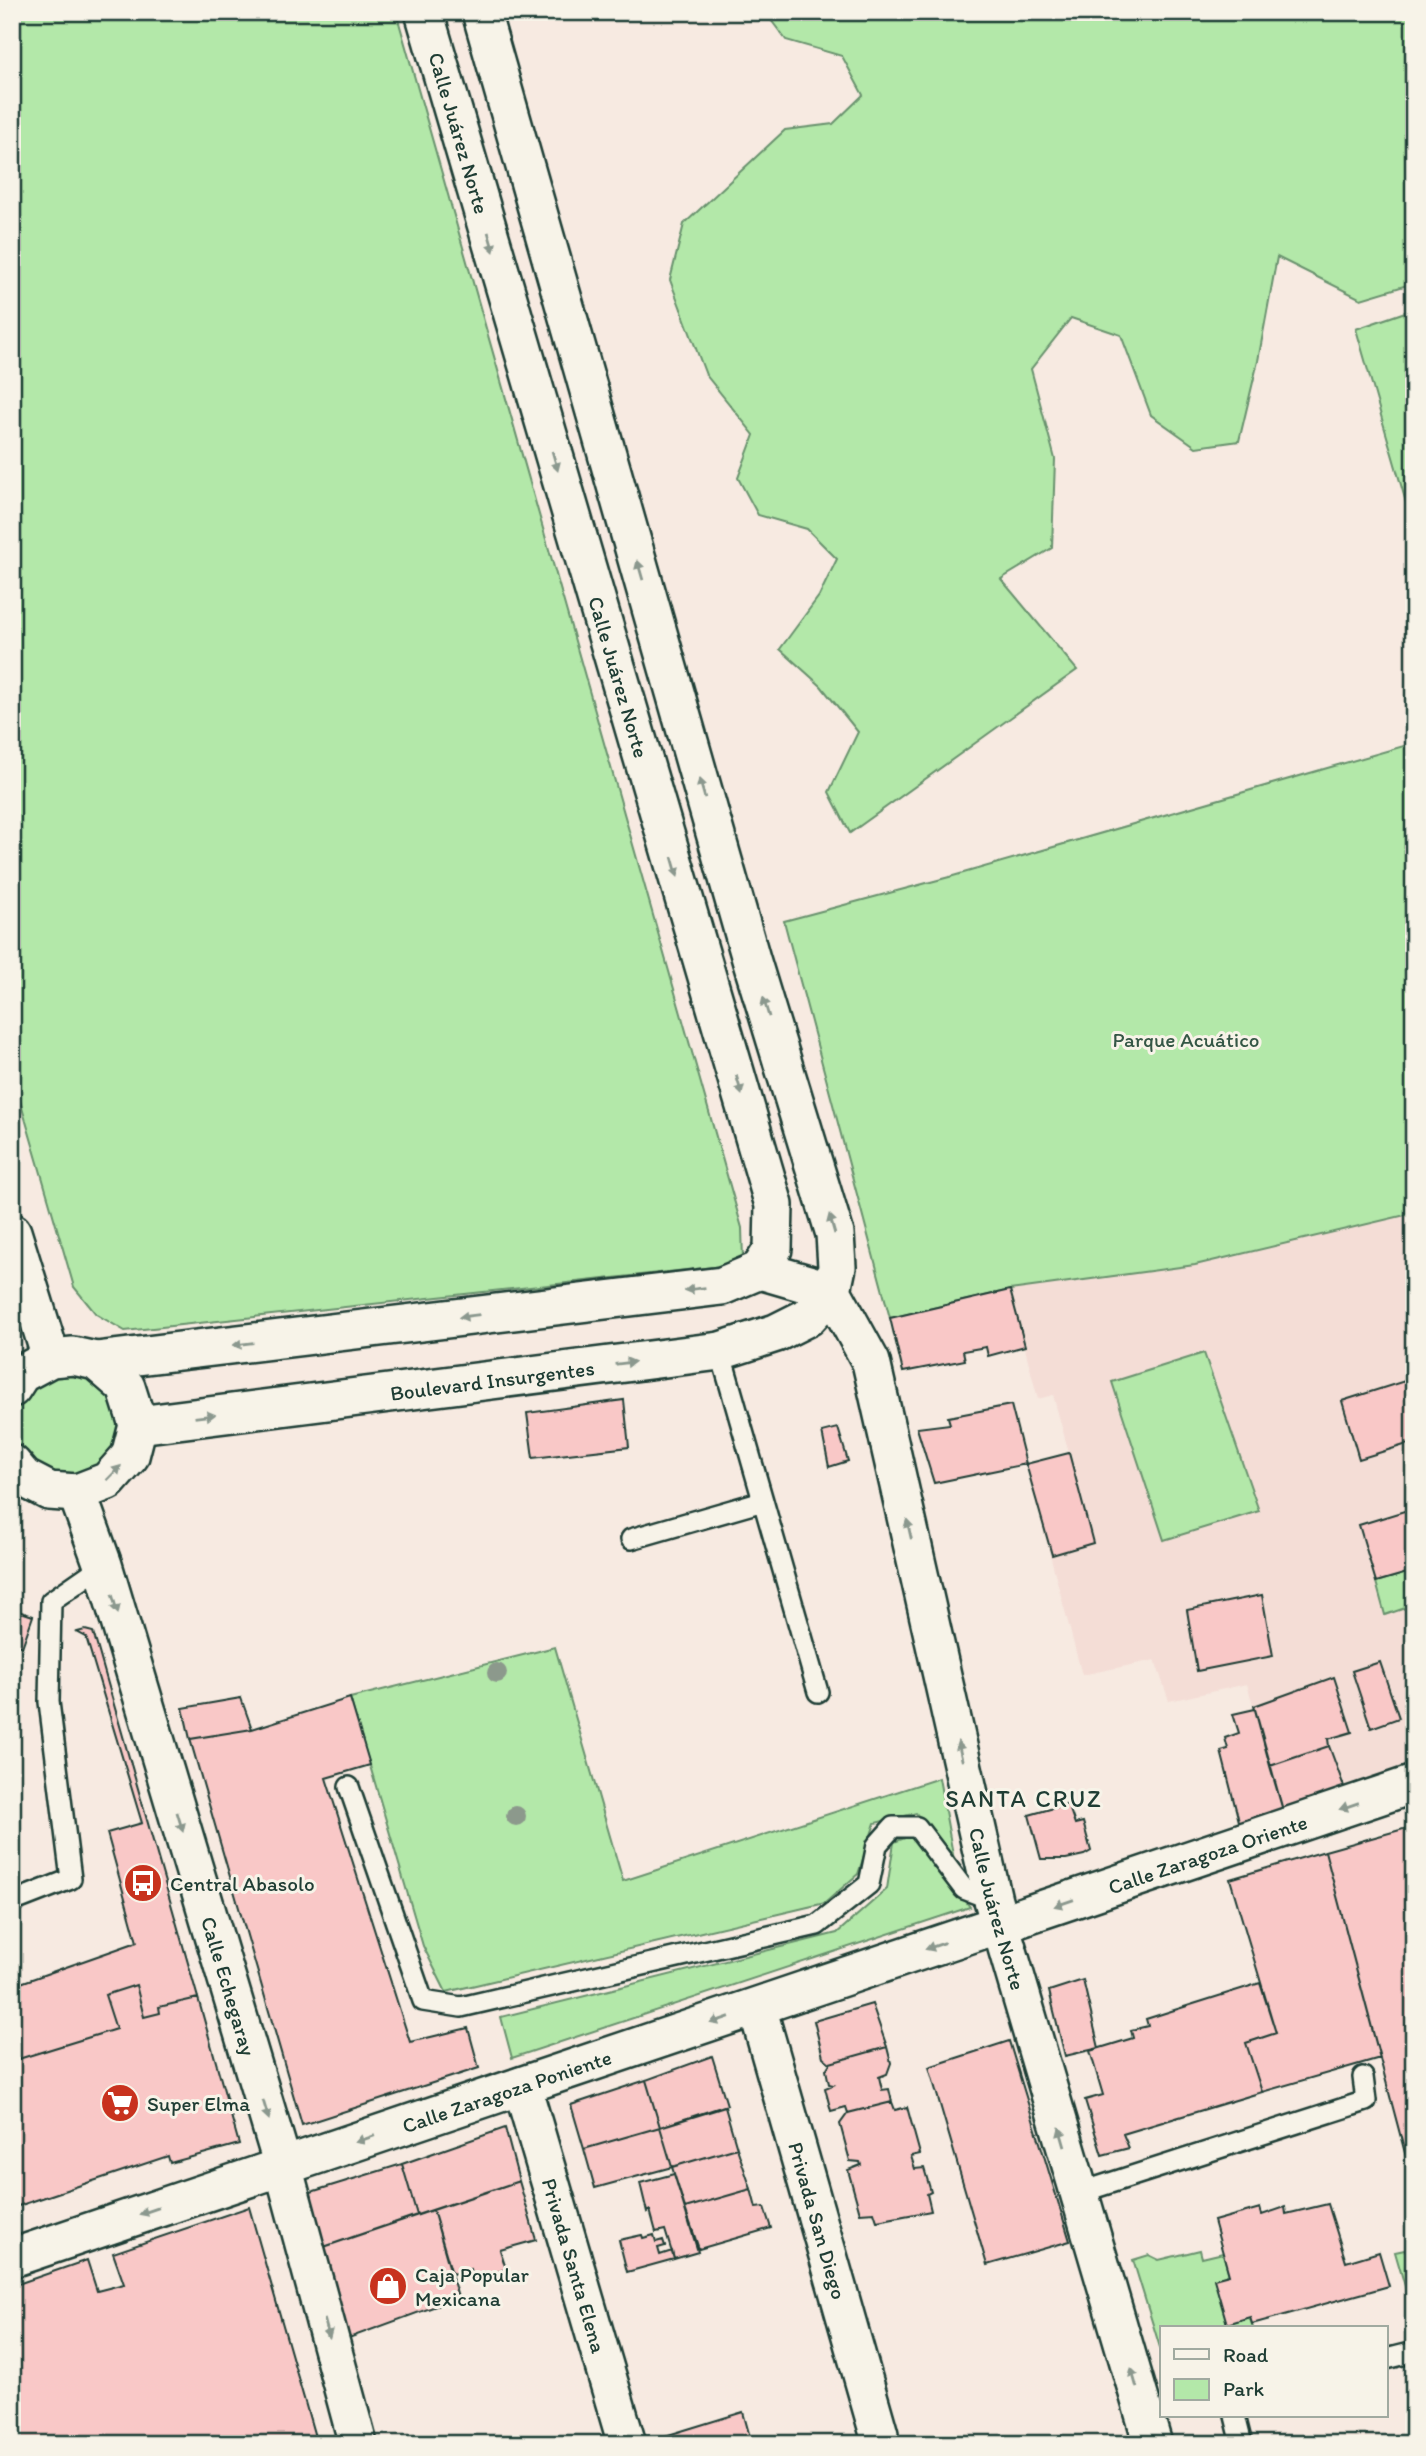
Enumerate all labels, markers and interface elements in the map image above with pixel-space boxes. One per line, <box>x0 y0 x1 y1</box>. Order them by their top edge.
street label: Calle Juárez Norte <box>424 49 495 217</box>
one-way arrow <box>487 232 497 253</box>
one-way arrow <box>551 450 561 471</box>
one-way arrow <box>634 559 644 580</box>
street label: Calle Juárez Norte <box>584 593 655 761</box>
one-way arrow <box>697 778 707 799</box>
one-way arrow <box>670 857 680 878</box>
one-way arrow <box>760 996 770 1017</box>
park label: Parque Acuático <box>1113 1027 1259 1052</box>
one-way arrow <box>735 1075 745 1096</box>
one-way arrow <box>826 1213 837 1235</box>
one-way arrow <box>684 1284 706 1295</box>
one-way arrow <box>458 1311 480 1322</box>
one-way arrow <box>232 1338 254 1349</box>
street label: Boulevard Insurgentes <box>389 1355 596 1405</box>
one-way arrow <box>615 1357 637 1368</box>
one-way arrow <box>194 1410 216 1421</box>
one-way arrow <box>106 1465 123 1482</box>
one-way arrow <box>904 1518 915 1540</box>
one-way arrow <box>110 1594 120 1615</box>
one-way arrow <box>954 1740 965 1762</box>
district label: SANTA CRUZ <box>945 1784 1103 1813</box>
one-way arrow <box>1339 1801 1360 1812</box>
street label: Calle Zaragoza Oriente <box>1105 1809 1310 1899</box>
one-way arrow <box>176 1811 186 1832</box>
street label: Calle Juárez Norte <box>964 1825 1031 1993</box>
bus stop icon: Central Abasolo <box>122 1862 164 1904</box>
place label: Central Abasolo <box>170 1871 315 1896</box>
one-way arrow <box>1053 1898 1074 1909</box>
street label: Calle Echegaray <box>196 1913 262 2059</box>
one-way arrow <box>925 1942 946 1952</box>
one-way arrow <box>709 2015 730 2025</box>
street label: Calle Zaragoza Poniente <box>399 2044 614 2138</box>
supermarket icon: Super Elma <box>99 2082 141 2124</box>
place label: Super Elma <box>147 2091 250 2116</box>
one-way arrow <box>262 2100 272 2121</box>
one-way arrow <box>1057 2126 1067 2147</box>
one-way arrow <box>354 2134 375 2144</box>
street label: Privada San Diego <box>784 2139 852 2302</box>
street label: Privada Santa Elena <box>537 2175 612 2356</box>
one-way arrow <box>139 2206 160 2217</box>
place label: Caja Popular Mexicana <box>415 2262 530 2311</box>
shop icon: Caja Popular Mexicana <box>367 2265 409 2307</box>
one-way arrow <box>322 2319 333 2341</box>
legend <box>1160 2326 1388 2418</box>
text: Road <box>1223 2342 1269 2367</box>
one-way arrow <box>1128 2368 1138 2389</box>
text: Park <box>1223 2376 1265 2401</box>

